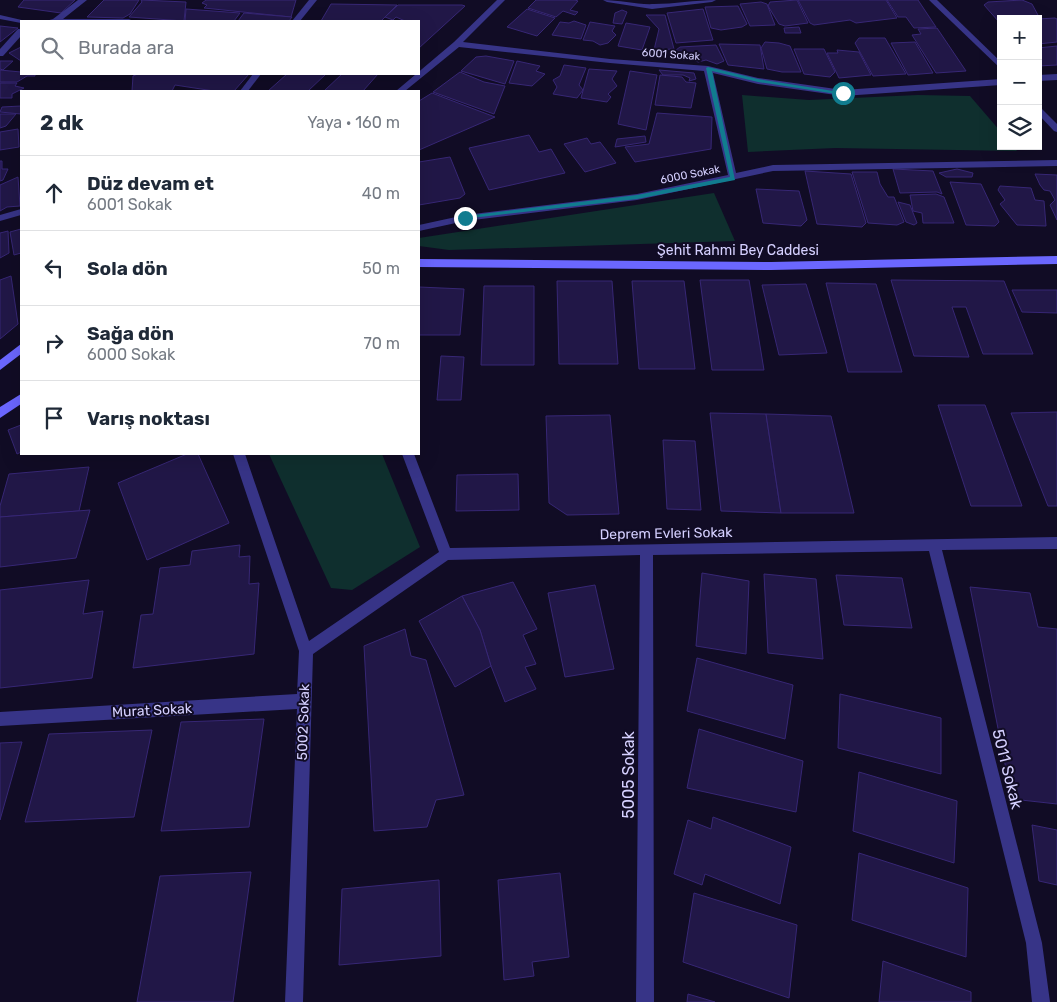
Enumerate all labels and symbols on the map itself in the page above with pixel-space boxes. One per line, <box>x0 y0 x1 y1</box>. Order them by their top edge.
street label: 6001 Sokak <box>641 46 701 63</box>
route start <box>832 82 855 105</box>
street label: 6000 Sokak <box>659 162 721 187</box>
route end <box>454 207 477 230</box>
street label: Şehit Rahmi Bey Caddesi <box>657 242 819 259</box>
street label: Deprem Evleri Sokak <box>599 524 733 543</box>
street label: 5002 Sokak <box>294 683 313 761</box>
street label: Murat Sokak <box>112 700 193 721</box>
street label: 5011 Sokak <box>988 727 1027 812</box>
street label: 5005 Sokak <box>619 730 638 819</box>

